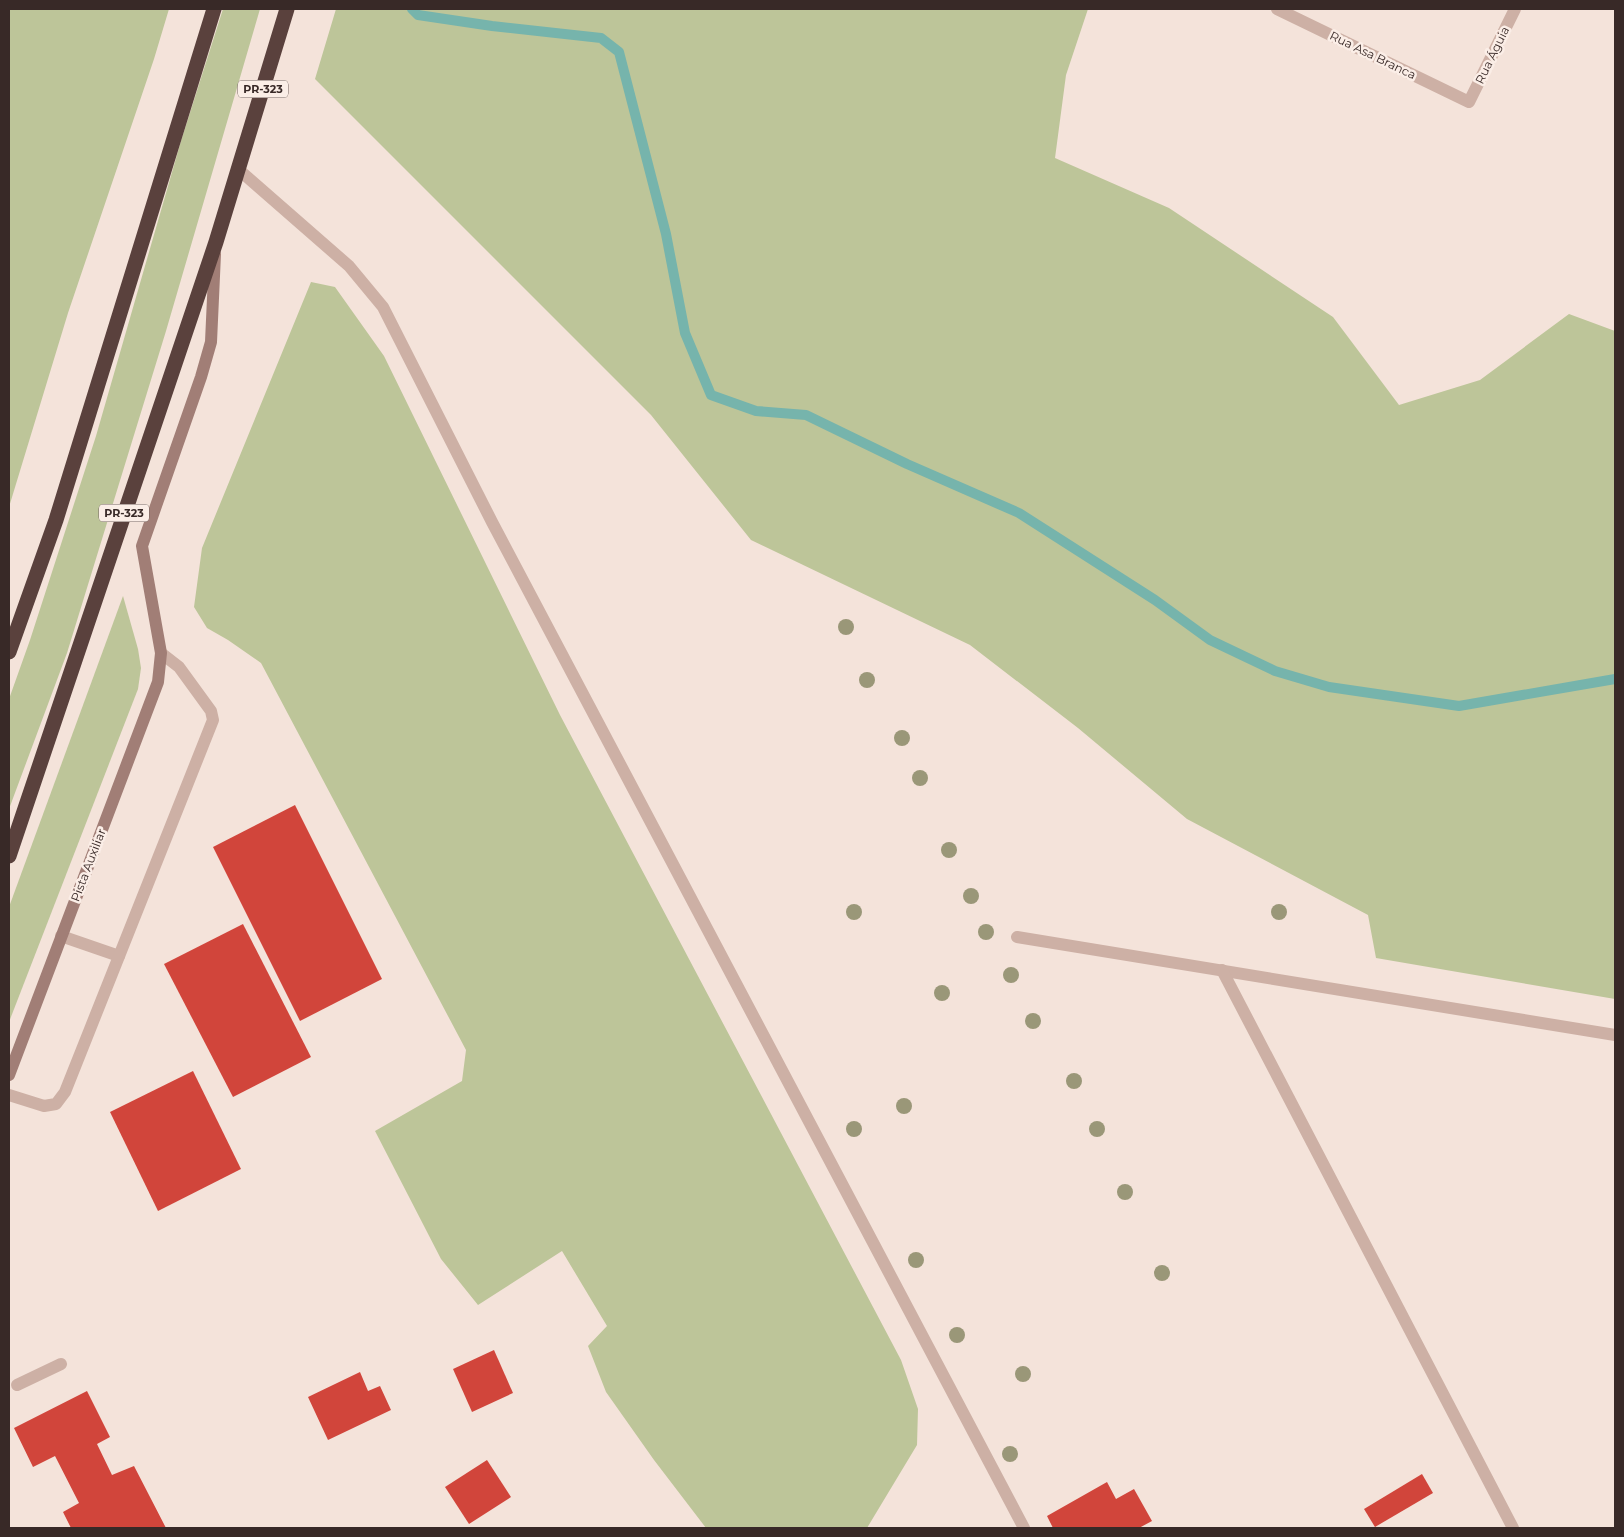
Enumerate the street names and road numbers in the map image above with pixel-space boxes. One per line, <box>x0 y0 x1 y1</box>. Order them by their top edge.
street label: Rua Águia <box>1472 24 1512 86</box>
street label: Rua Asa Branca <box>1327 28 1419 82</box>
road number: PR-323 <box>238 80 288 98</box>
road number: PR-323 <box>99 504 149 522</box>
street label: Pista Auxiliar <box>67 826 109 904</box>

